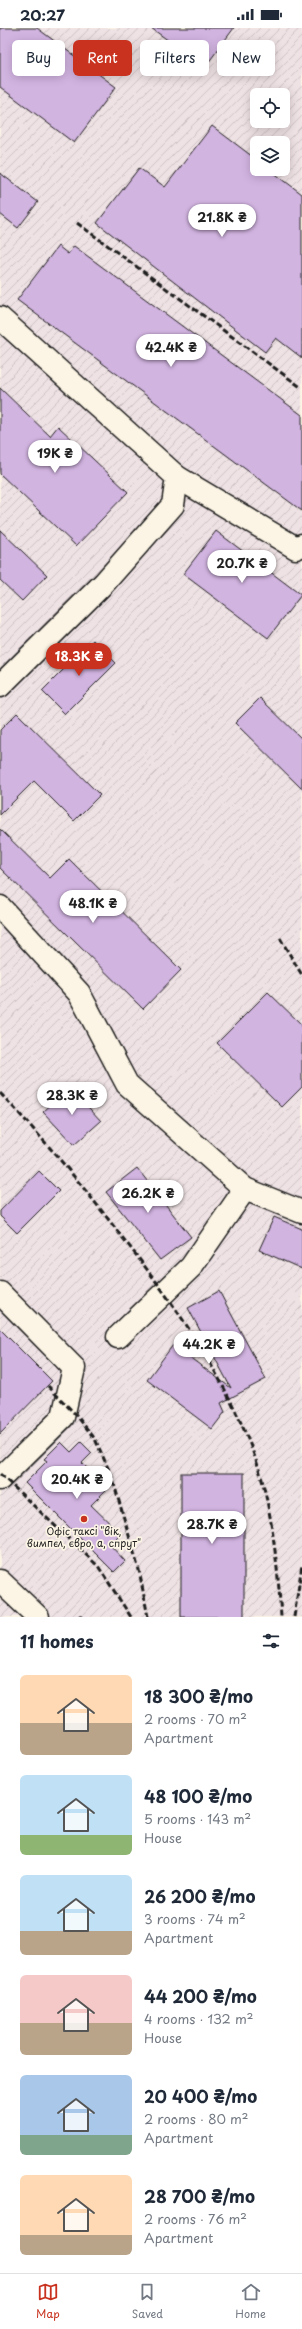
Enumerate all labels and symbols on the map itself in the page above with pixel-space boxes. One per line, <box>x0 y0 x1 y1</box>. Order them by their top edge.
pin: 21.8K ₴ <box>185 204 259 238</box>
pin: 42.4K ₴ <box>134 334 208 368</box>
pin: 19K ₴ <box>27 440 83 474</box>
pin: 20.7K ₴ <box>205 550 279 584</box>
pin: 18.3K ₴ <box>42 643 116 677</box>
pin: 48.1K ₴ <box>56 890 130 924</box>
pin: 28.3K ₴ <box>35 1082 109 1116</box>
pin: 26.2K ₴ <box>111 1180 185 1214</box>
pin: 44.2K ₴ <box>172 1331 246 1365</box>
pin: 20.4K ₴ <box>40 1466 114 1500</box>
pin: 28.7K ₴ <box>175 1511 249 1545</box>
marker: Офіс таксі "вік, вимпєл, євро, а, спрут" <box>79 1514 89 1524</box>
place label: Офіс таксі "вік, вимпєл, євро, а, спрут" <box>27 1523 141 1551</box>

